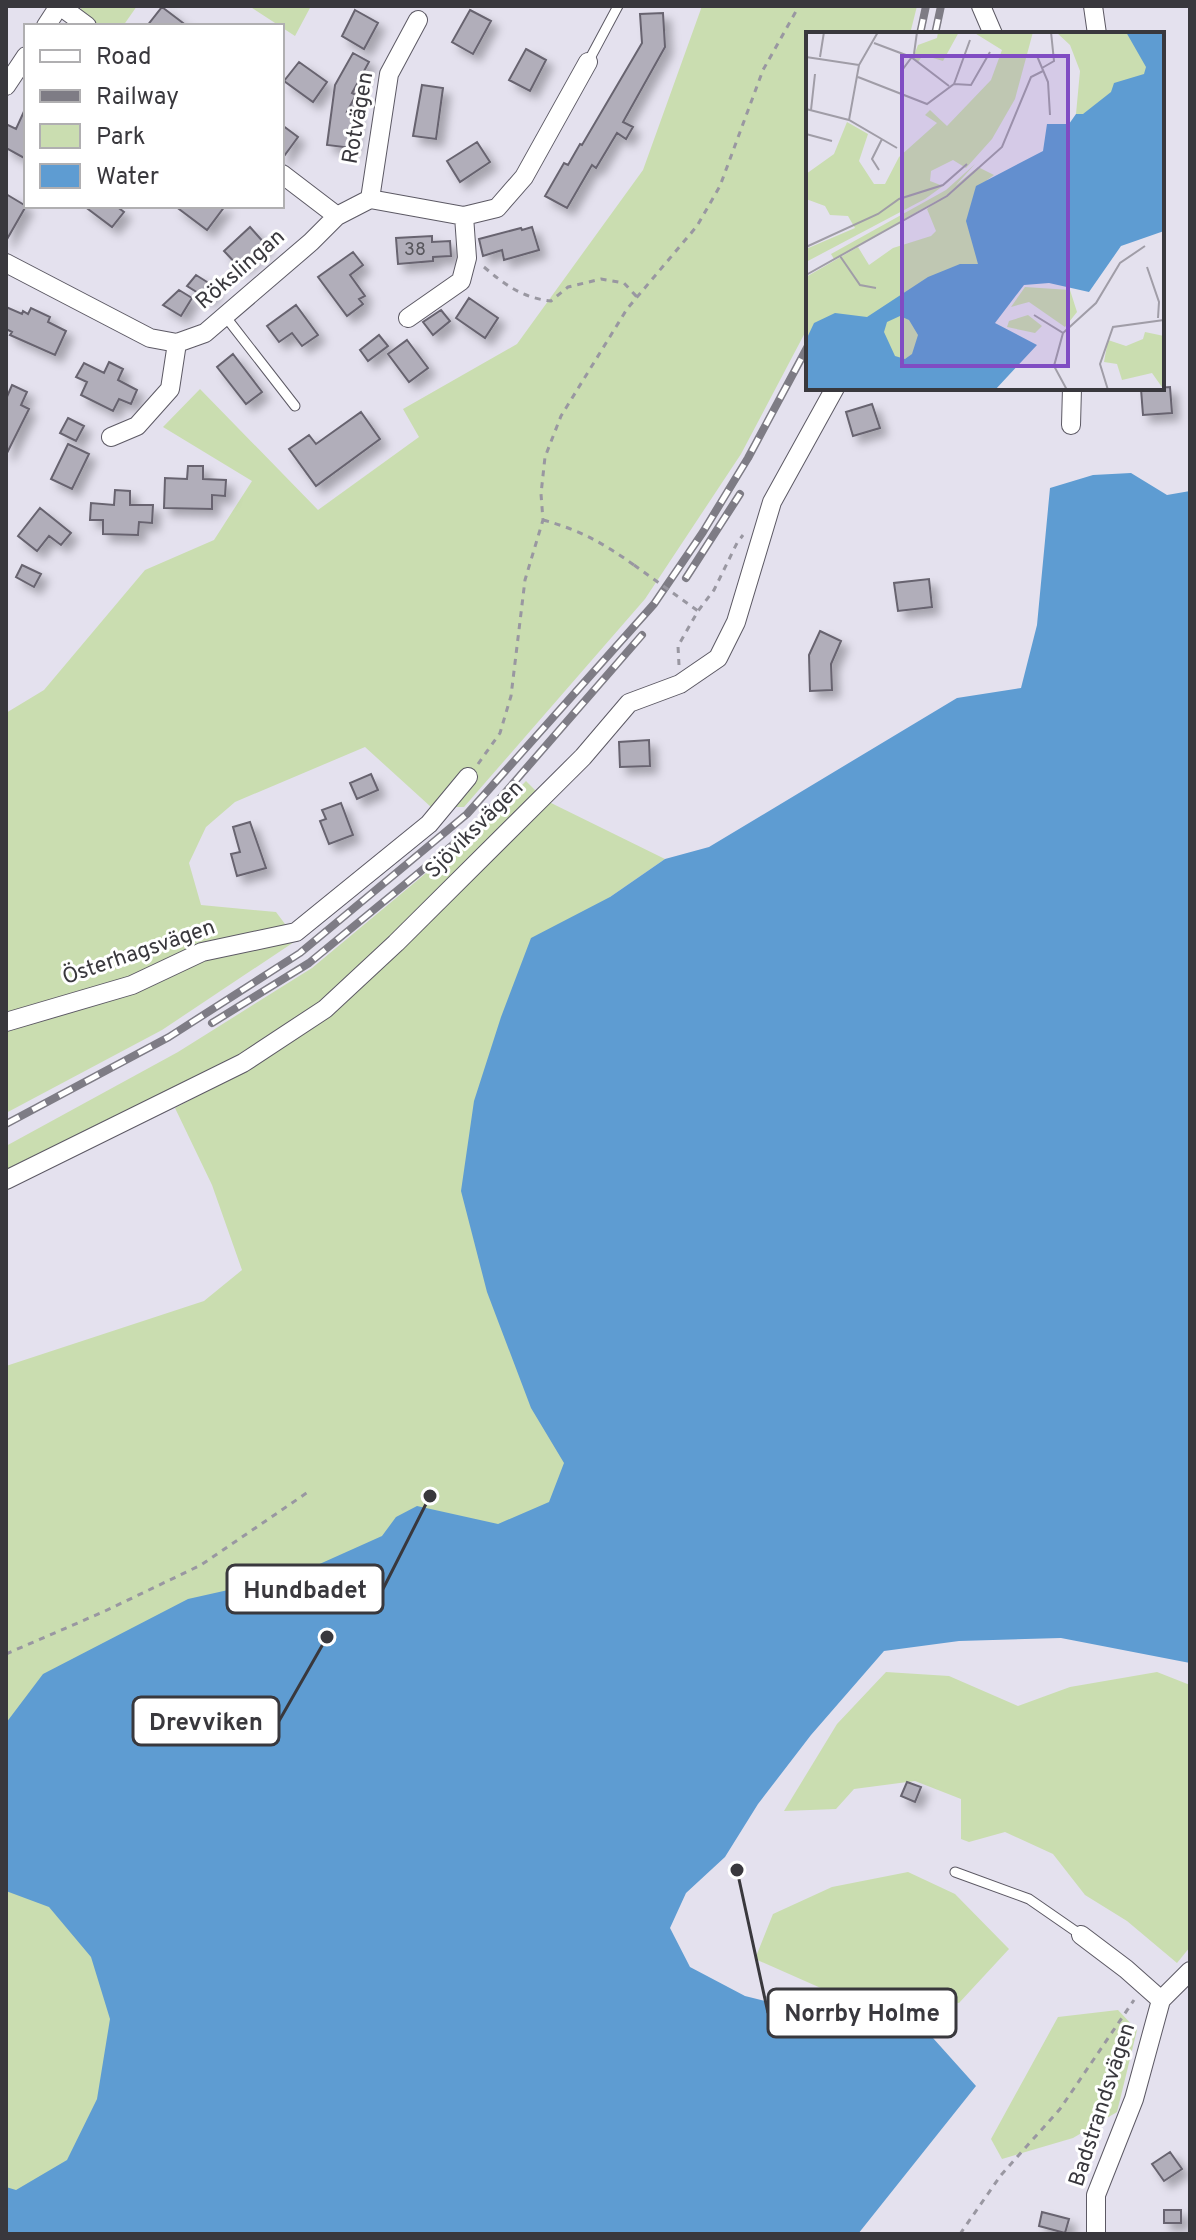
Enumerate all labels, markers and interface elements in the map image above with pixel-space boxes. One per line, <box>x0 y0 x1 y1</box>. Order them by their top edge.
legend <box>24 24 284 208</box>
inset map <box>806 32 1164 390</box>
text: Road <box>96 43 152 73</box>
street label: Rotvägen <box>338 70 380 166</box>
text: Railway <box>96 83 179 113</box>
text: Park <box>96 123 146 153</box>
text: Water <box>96 163 159 193</box>
street label: Rökslingan <box>191 224 291 316</box>
house number: 38 <box>404 239 426 262</box>
street label: Sjöviksvägen <box>420 775 530 885</box>
street label: Österhagsvägen <box>58 912 219 992</box>
callout: Hundbadet <box>227 1565 383 1613</box>
text: Hundbadet <box>243 1577 367 1607</box>
callout: Drevviken <box>133 1697 279 1745</box>
text: Drevviken <box>149 1709 263 1739</box>
callout: Norrby Holme <box>768 1989 956 2037</box>
text: Norrby Holme <box>784 2000 940 2030</box>
street label: Badstrandsvägen <box>1064 2020 1142 2190</box>

